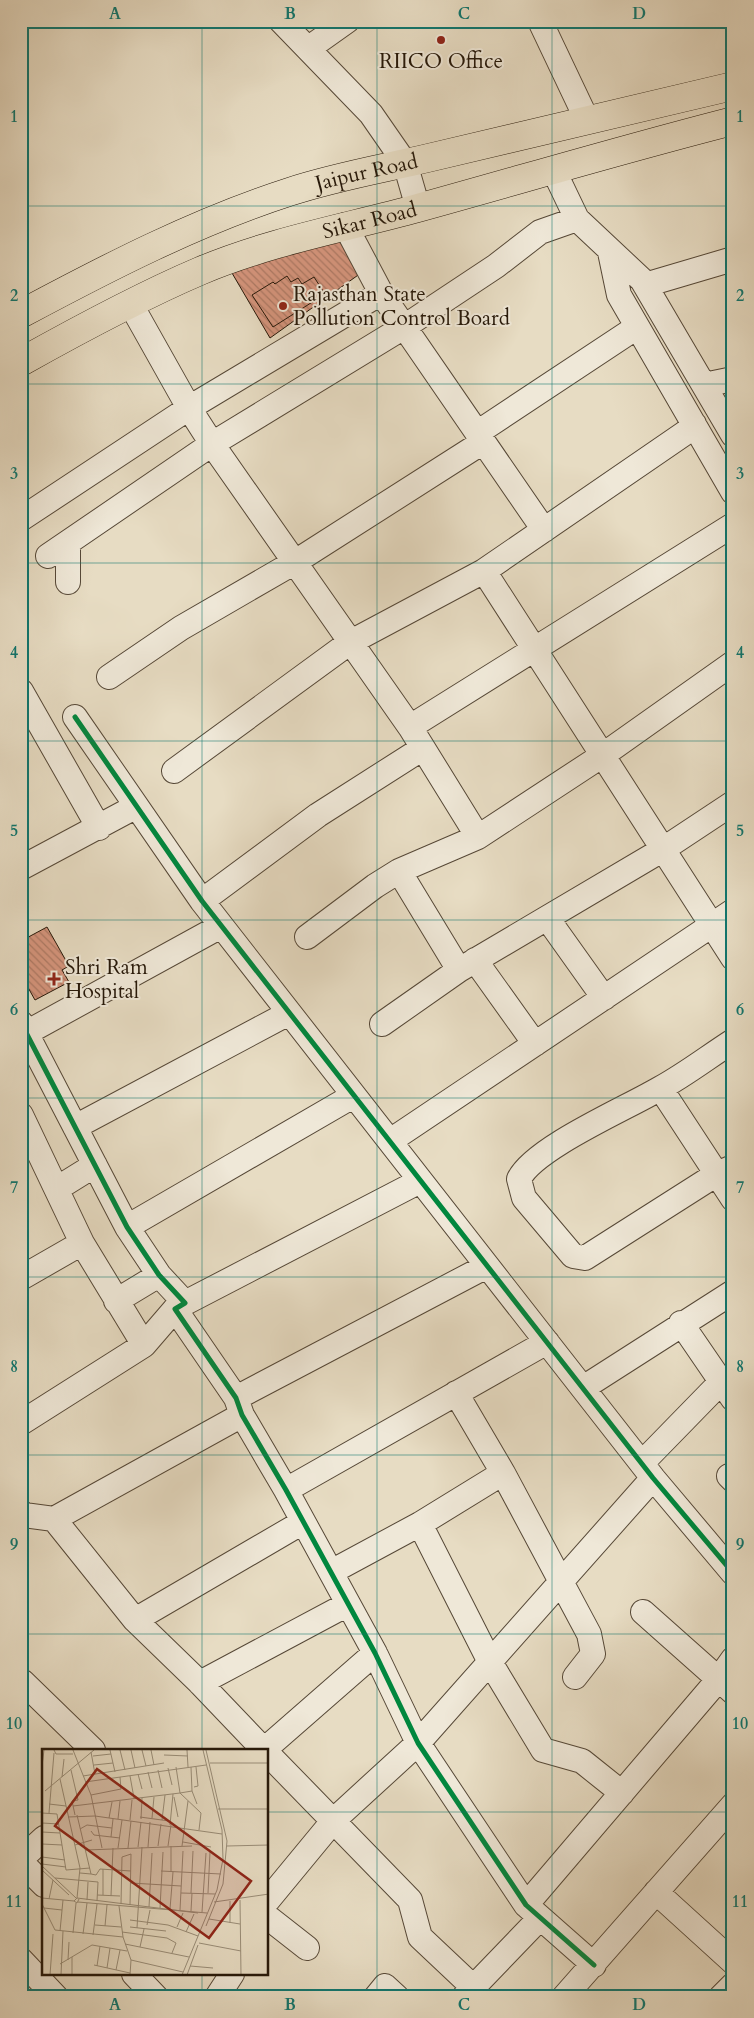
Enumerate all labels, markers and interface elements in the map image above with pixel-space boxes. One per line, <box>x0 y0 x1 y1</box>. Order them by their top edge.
text: A <box>109 3 121 25</box>
text: B <box>284 3 296 25</box>
text: C <box>458 3 470 25</box>
text: D <box>632 3 646 25</box>
marker: RIICO Office <box>435 34 447 46</box>
place label: RIICO Office <box>379 47 503 76</box>
text: 1 <box>10 106 18 128</box>
text: 1 <box>736 106 744 128</box>
street label: Jaipur Road <box>309 147 421 199</box>
street label: Sikar Road <box>319 195 420 247</box>
place label: Rajasthan State Pollution Control Board <box>293 280 510 333</box>
text: 2 <box>10 285 18 307</box>
text: 2 <box>736 285 744 307</box>
marker: Rajasthan State Pollution Control Board <box>277 300 289 312</box>
text: 3 <box>10 463 18 485</box>
text: 3 <box>736 463 744 485</box>
text: 4 <box>10 642 18 664</box>
text: 4 <box>736 642 744 664</box>
text: 5 <box>10 820 18 842</box>
text: 5 <box>736 820 744 842</box>
place label: Shri Ram Hospital <box>65 953 148 1006</box>
marker: Shri Ram Hospital <box>47 972 61 986</box>
text: 6 <box>10 999 18 1021</box>
text: 6 <box>736 999 744 1021</box>
text: 7 <box>10 1177 18 1199</box>
text: 7 <box>736 1177 744 1199</box>
text: 8 <box>10 1356 18 1378</box>
text: 8 <box>736 1356 744 1378</box>
text: 9 <box>10 1534 18 1556</box>
text: 9 <box>736 1534 744 1556</box>
text: 10 <box>6 1713 22 1735</box>
text: 10 <box>732 1713 748 1735</box>
inset map <box>42 1749 269 1976</box>
text: 11 <box>6 1891 22 1913</box>
text: 11 <box>732 1891 748 1913</box>
text: A <box>109 1994 121 2016</box>
text: B <box>284 1994 296 2016</box>
text: C <box>458 1994 470 2016</box>
text: D <box>632 1994 646 2016</box>

